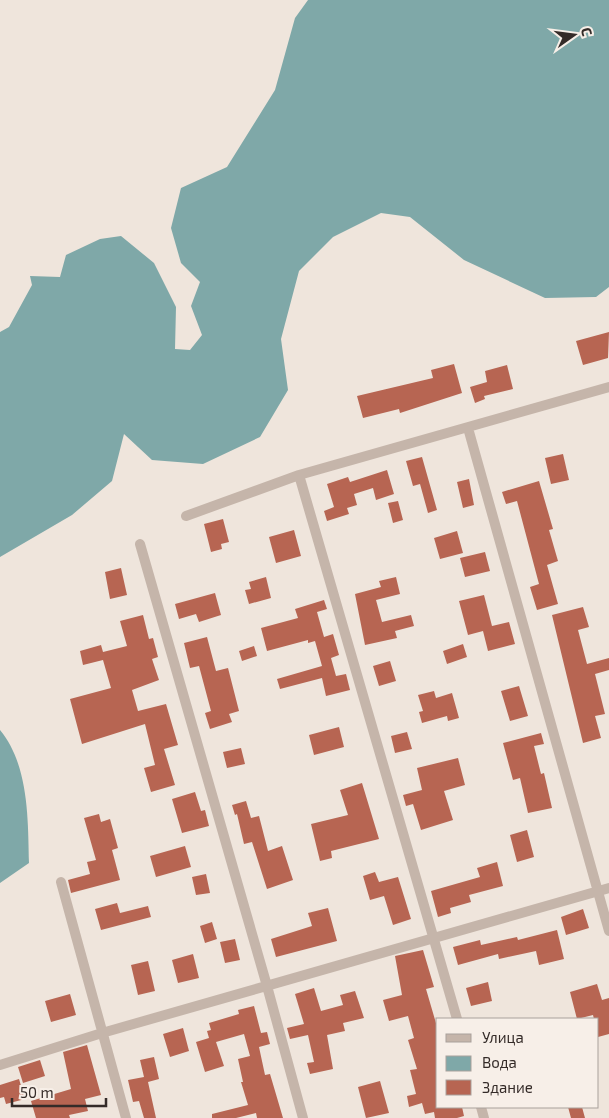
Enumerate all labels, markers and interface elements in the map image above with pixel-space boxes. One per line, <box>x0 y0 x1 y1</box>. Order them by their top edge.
north arrow <box>549 10 599 60</box>
text: С <box>578 26 596 38</box>
legend <box>436 1018 599 1108</box>
text: Улица <box>482 1028 524 1046</box>
text: Вода <box>482 1053 517 1071</box>
scale bar <box>12 1076 106 1108</box>
text: Здание <box>482 1078 533 1096</box>
text: 50 m <box>20 1083 54 1101</box>

